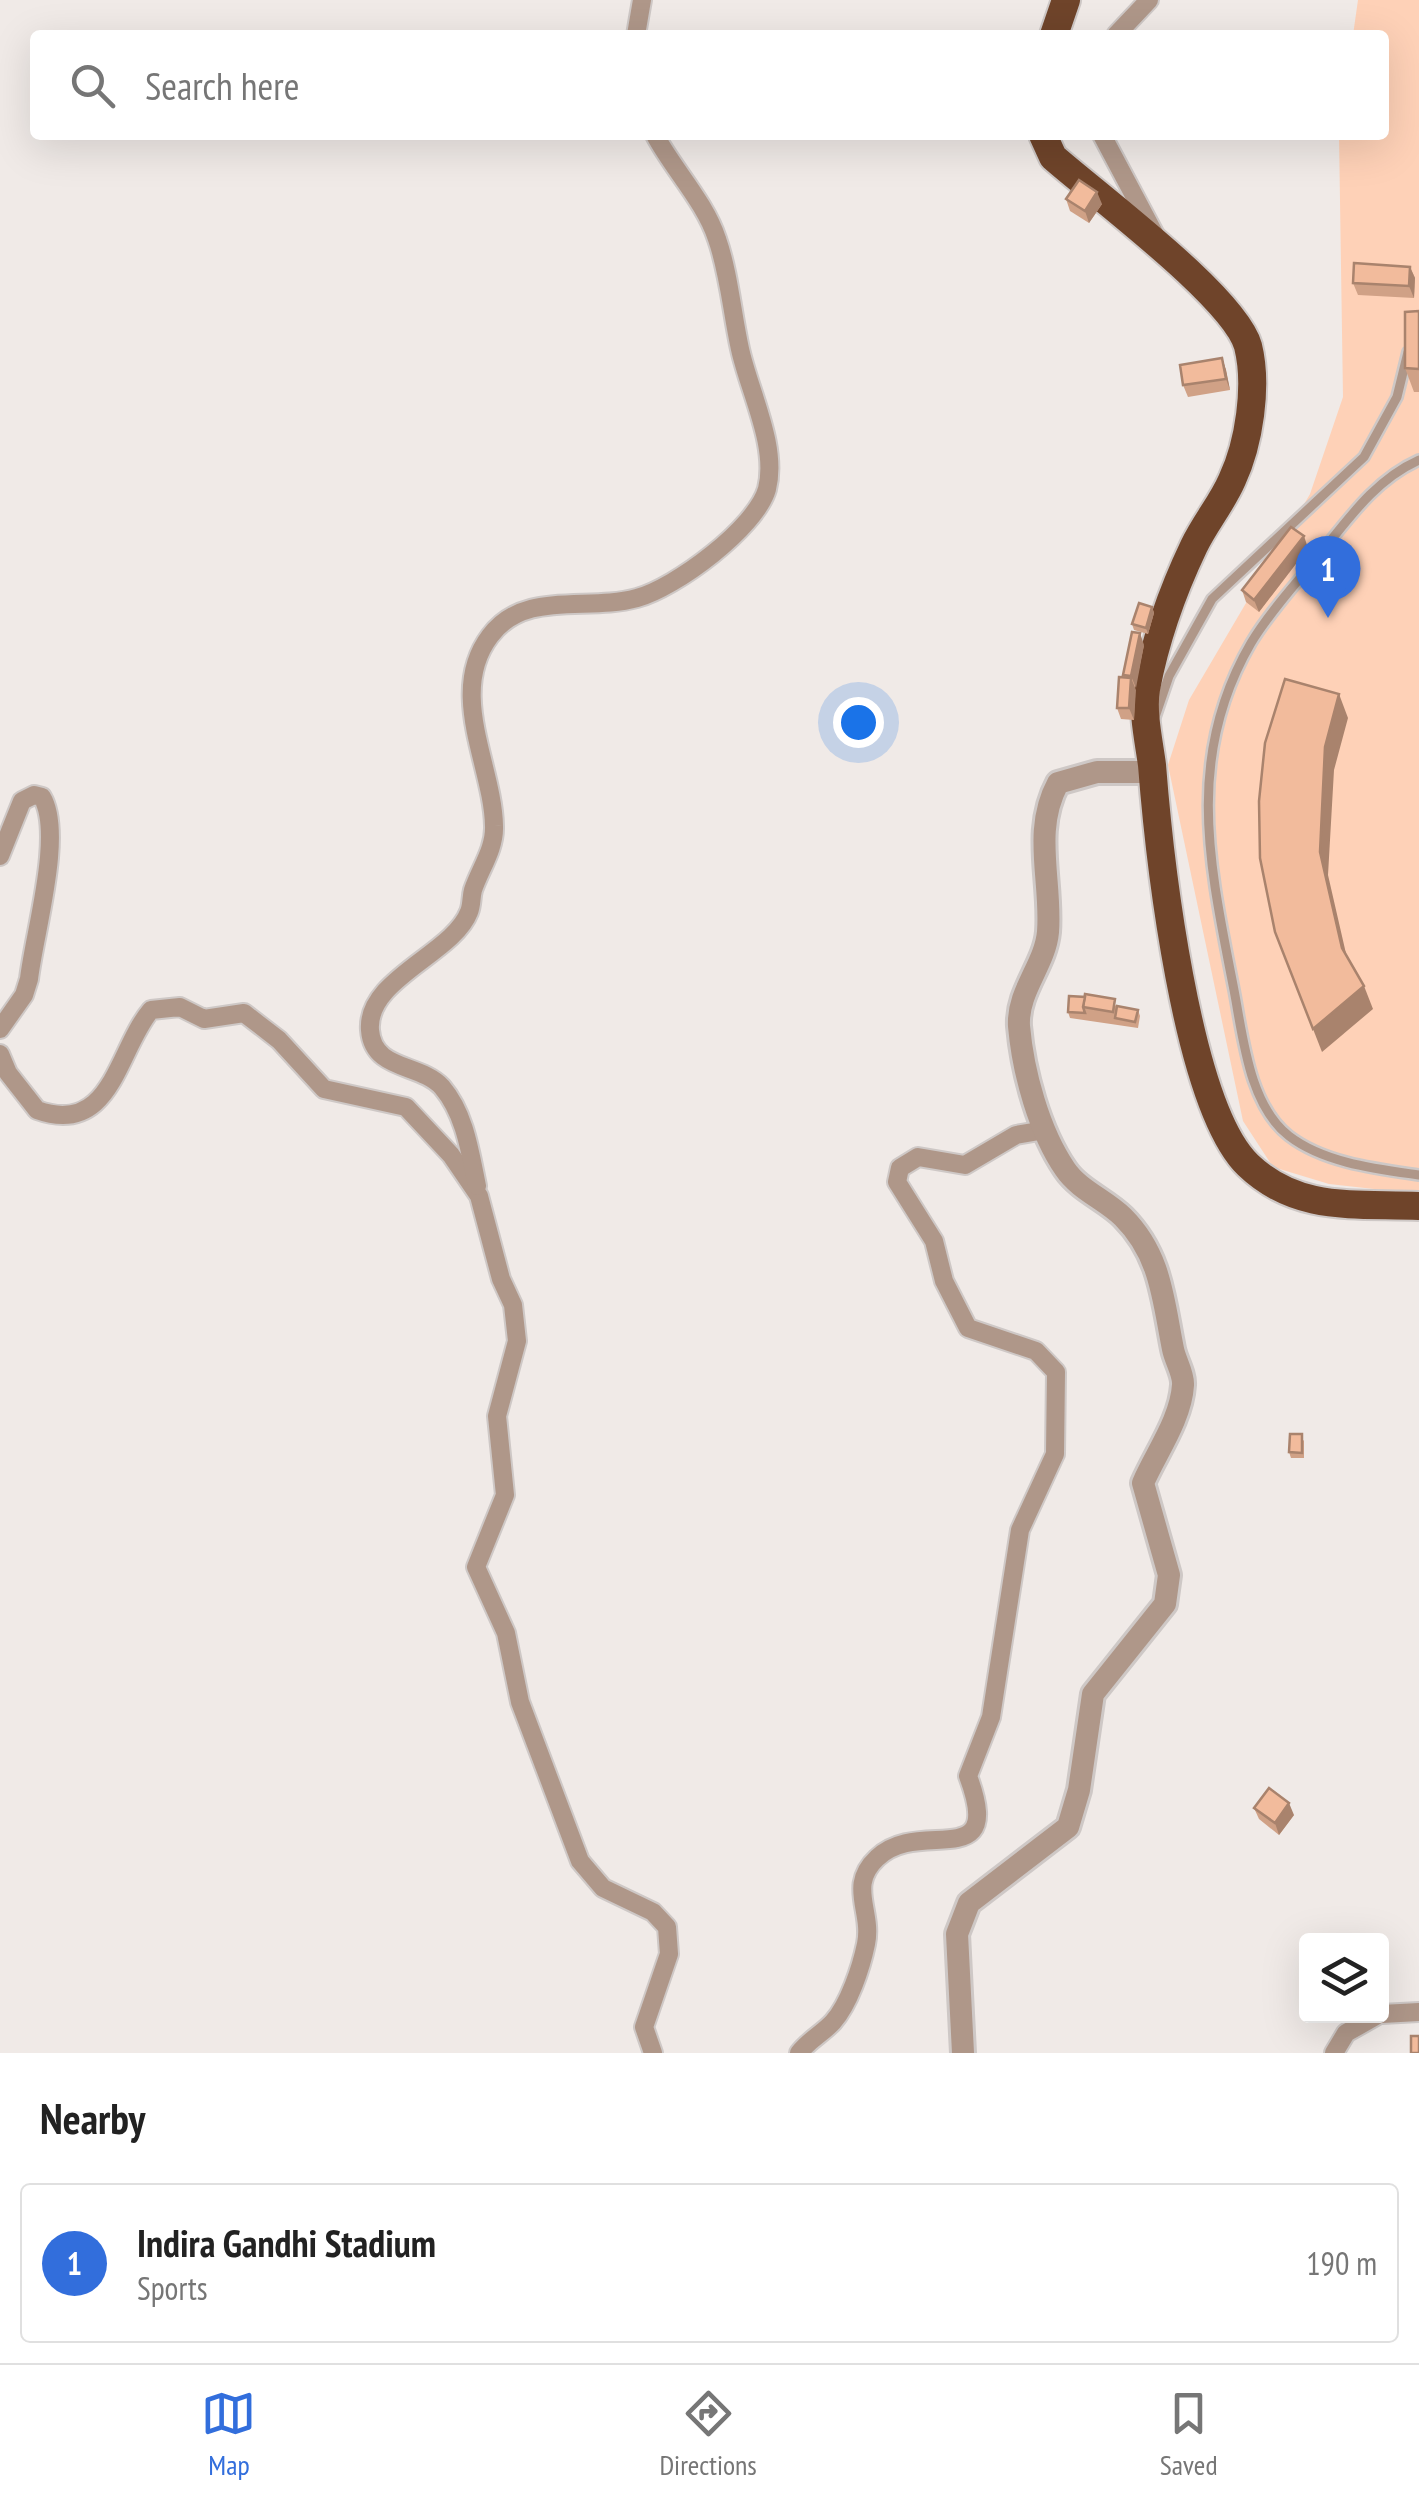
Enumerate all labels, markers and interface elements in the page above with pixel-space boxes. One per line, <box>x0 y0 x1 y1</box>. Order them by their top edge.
search box <box>30 30 1389 140</box>
icon: search <box>65 58 120 113</box>
text: Search here <box>145 61 299 110</box>
pin: 1 <box>1296 536 1360 618</box>
your location <box>833 697 884 748</box>
map controls <box>1299 1933 1389 2023</box>
button: layers <box>1299 1933 1389 2023</box>
text: Nearby <box>40 2091 145 2146</box>
text: Indira Gandhi Stadium <box>137 2218 436 2267</box>
text: 1 <box>67 2242 82 2284</box>
text: 190 m <box>1306 2242 1377 2284</box>
text: Sports <box>137 2267 208 2309</box>
tab: Map <box>201 2386 256 2483</box>
tab: Directions <box>659 2386 757 2483</box>
tab: Saved <box>1160 2386 1218 2483</box>

